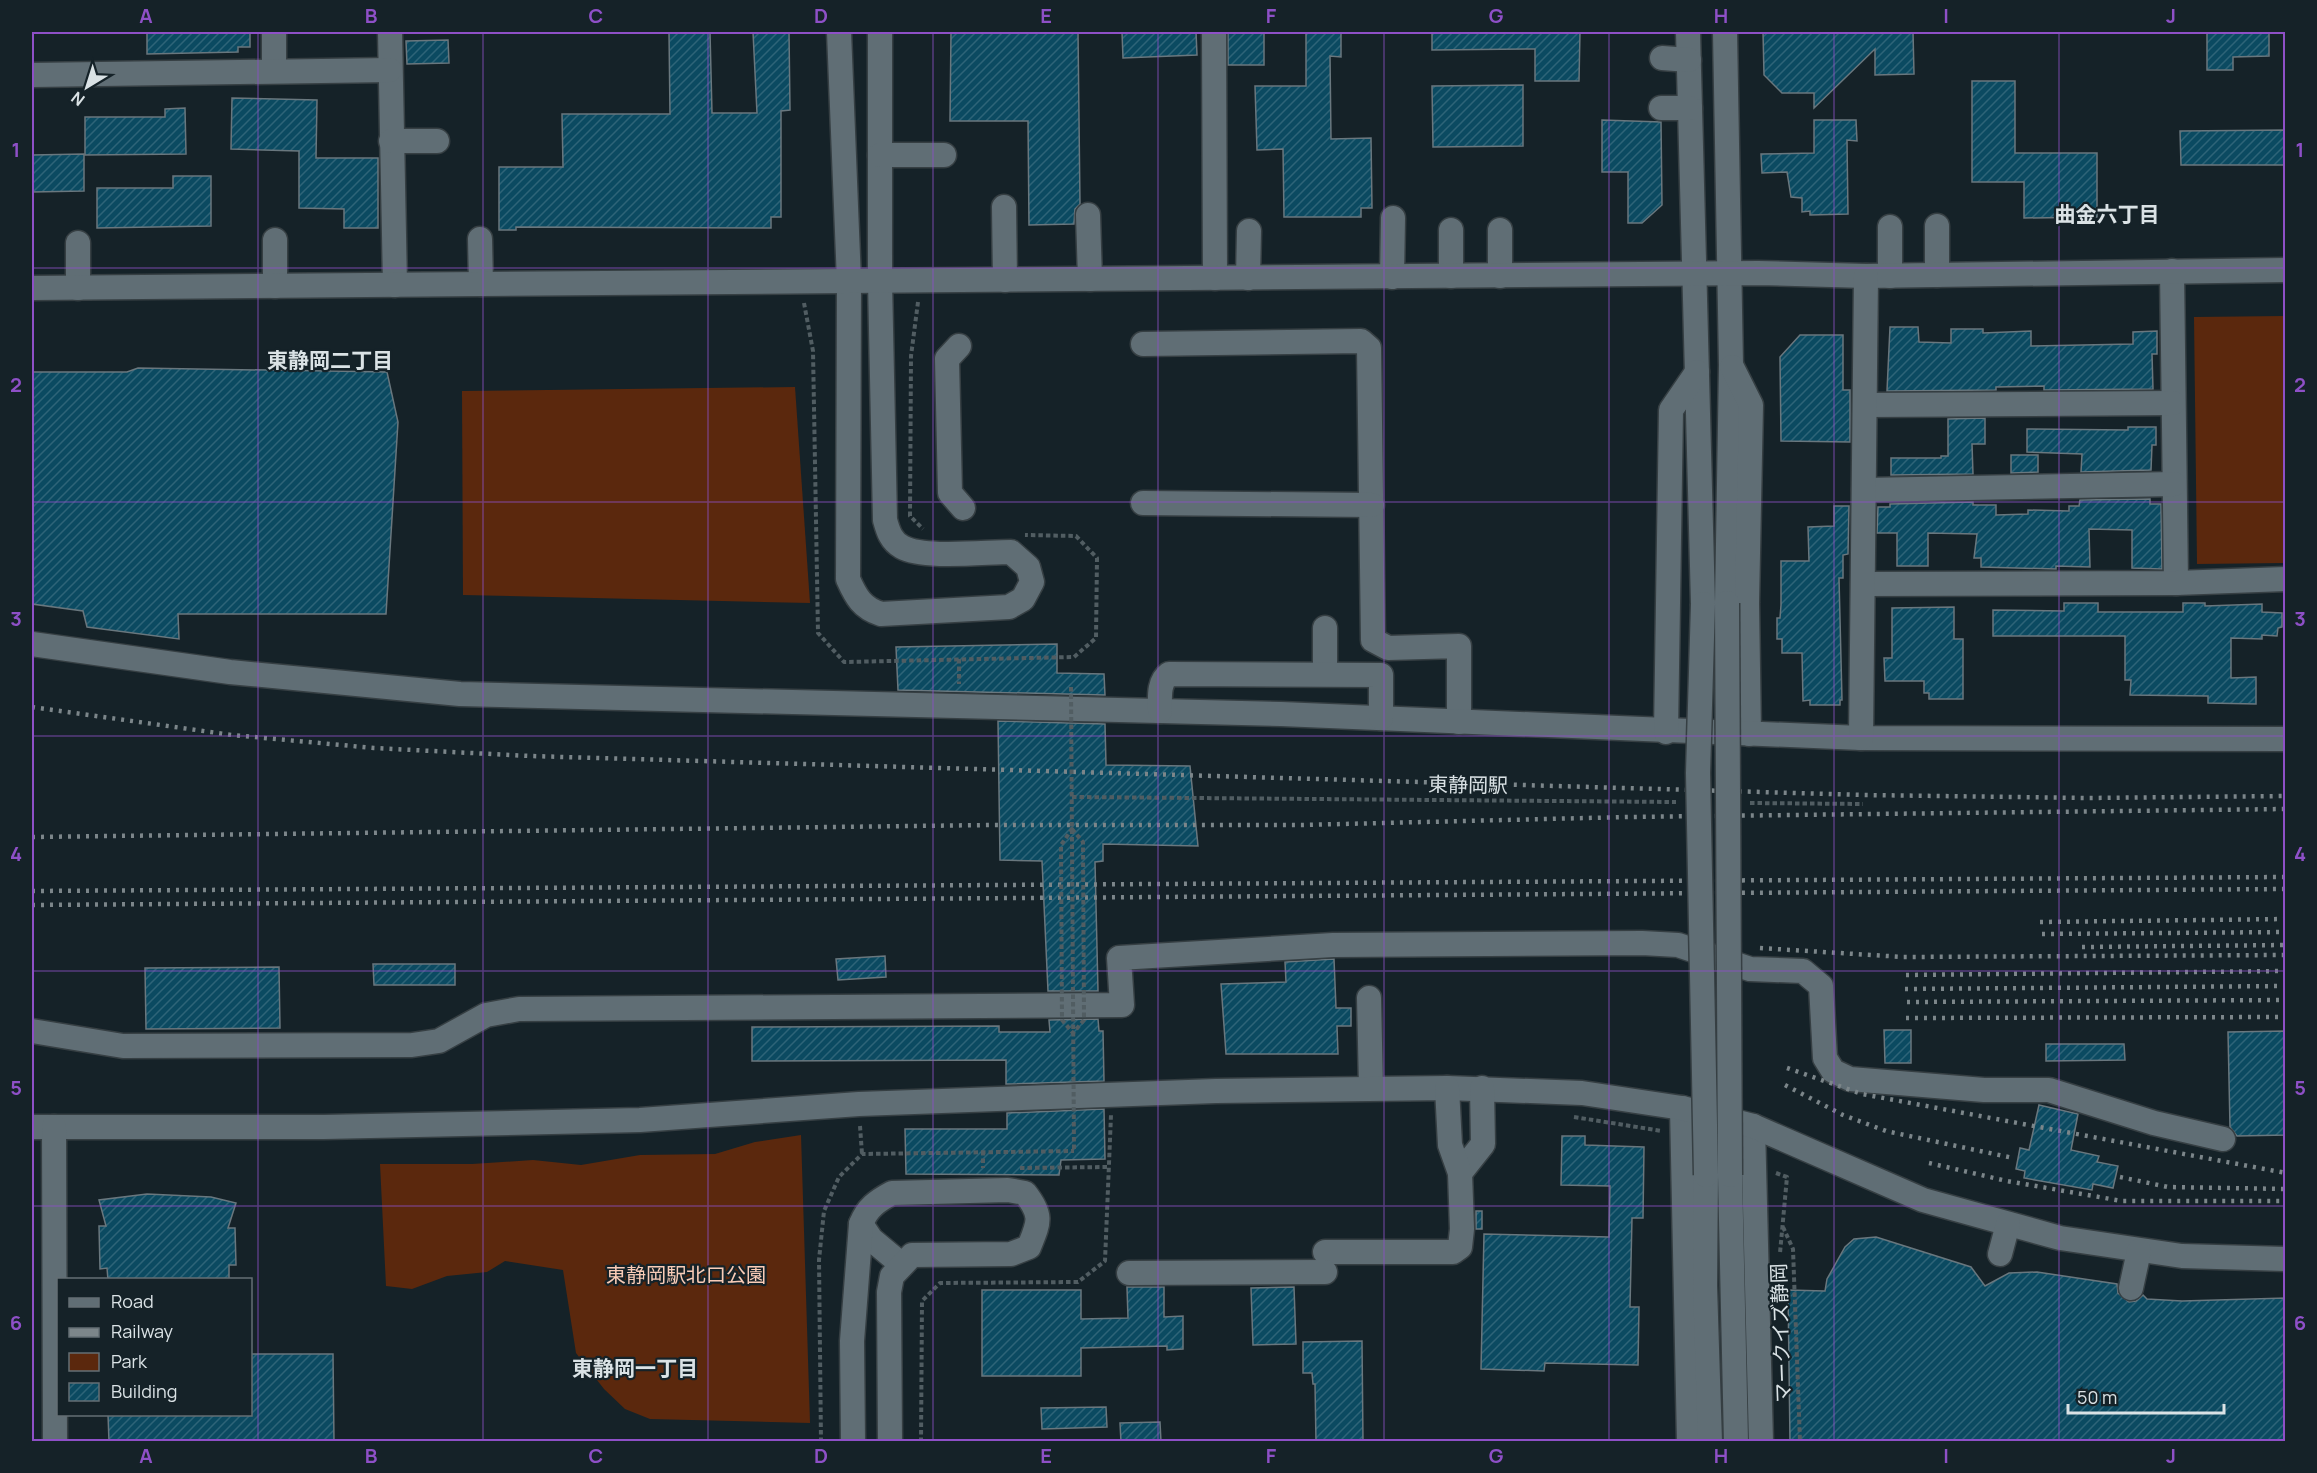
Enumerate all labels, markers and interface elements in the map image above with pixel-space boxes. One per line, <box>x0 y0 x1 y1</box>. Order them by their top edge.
text: A <box>139 2 153 29</box>
text: B <box>365 2 378 29</box>
text: C <box>589 2 603 29</box>
text: D <box>814 2 828 29</box>
text: E <box>1040 2 1052 29</box>
text: F <box>1266 2 1277 29</box>
text: G <box>1489 2 1504 29</box>
text: H <box>1714 2 1728 29</box>
text: I <box>1943 2 1949 29</box>
text: J <box>2166 2 2176 29</box>
north arrow <box>57 57 117 117</box>
text: N <box>66 87 89 111</box>
text: 1 <box>12 136 20 163</box>
text: 1 <box>2296 136 2304 163</box>
district label: 曲金六丁目 <box>2055 200 2160 228</box>
district label: 東静岡二丁目 <box>267 346 393 374</box>
text: 2 <box>10 371 22 398</box>
text: 2 <box>2294 371 2306 398</box>
text: 3 <box>10 605 22 632</box>
text: 3 <box>2294 605 2306 632</box>
street label: 東静岡駅 <box>1428 770 1508 799</box>
text: 4 <box>10 840 22 867</box>
text: 4 <box>2294 840 2306 867</box>
text: 5 <box>10 1074 22 1101</box>
text: 5 <box>2294 1074 2306 1101</box>
park label: 東静岡駅北口公園 <box>606 1261 766 1288</box>
street label: マークイズ静岡 <box>1765 1263 1796 1403</box>
legend <box>57 1278 252 1416</box>
text: Road <box>111 1289 154 1313</box>
text: 6 <box>10 1309 22 1336</box>
text: 6 <box>2294 1309 2306 1336</box>
text: Railway <box>111 1319 173 1343</box>
text: Park <box>111 1349 148 1373</box>
district label: 東静岡一丁目 <box>572 1354 698 1382</box>
scale bar <box>2068 1377 2224 1415</box>
text: Building <box>111 1379 177 1403</box>
text: 50 m <box>2077 1385 2117 1409</box>
text: A <box>139 1442 153 1469</box>
text: B <box>365 1442 378 1469</box>
text: C <box>589 1442 603 1469</box>
text: D <box>814 1442 828 1469</box>
text: E <box>1040 1442 1052 1469</box>
text: F <box>1266 1442 1277 1469</box>
text: G <box>1489 1442 1504 1469</box>
text: H <box>1714 1442 1728 1469</box>
text: I <box>1943 1442 1949 1469</box>
text: J <box>2166 1442 2176 1469</box>

